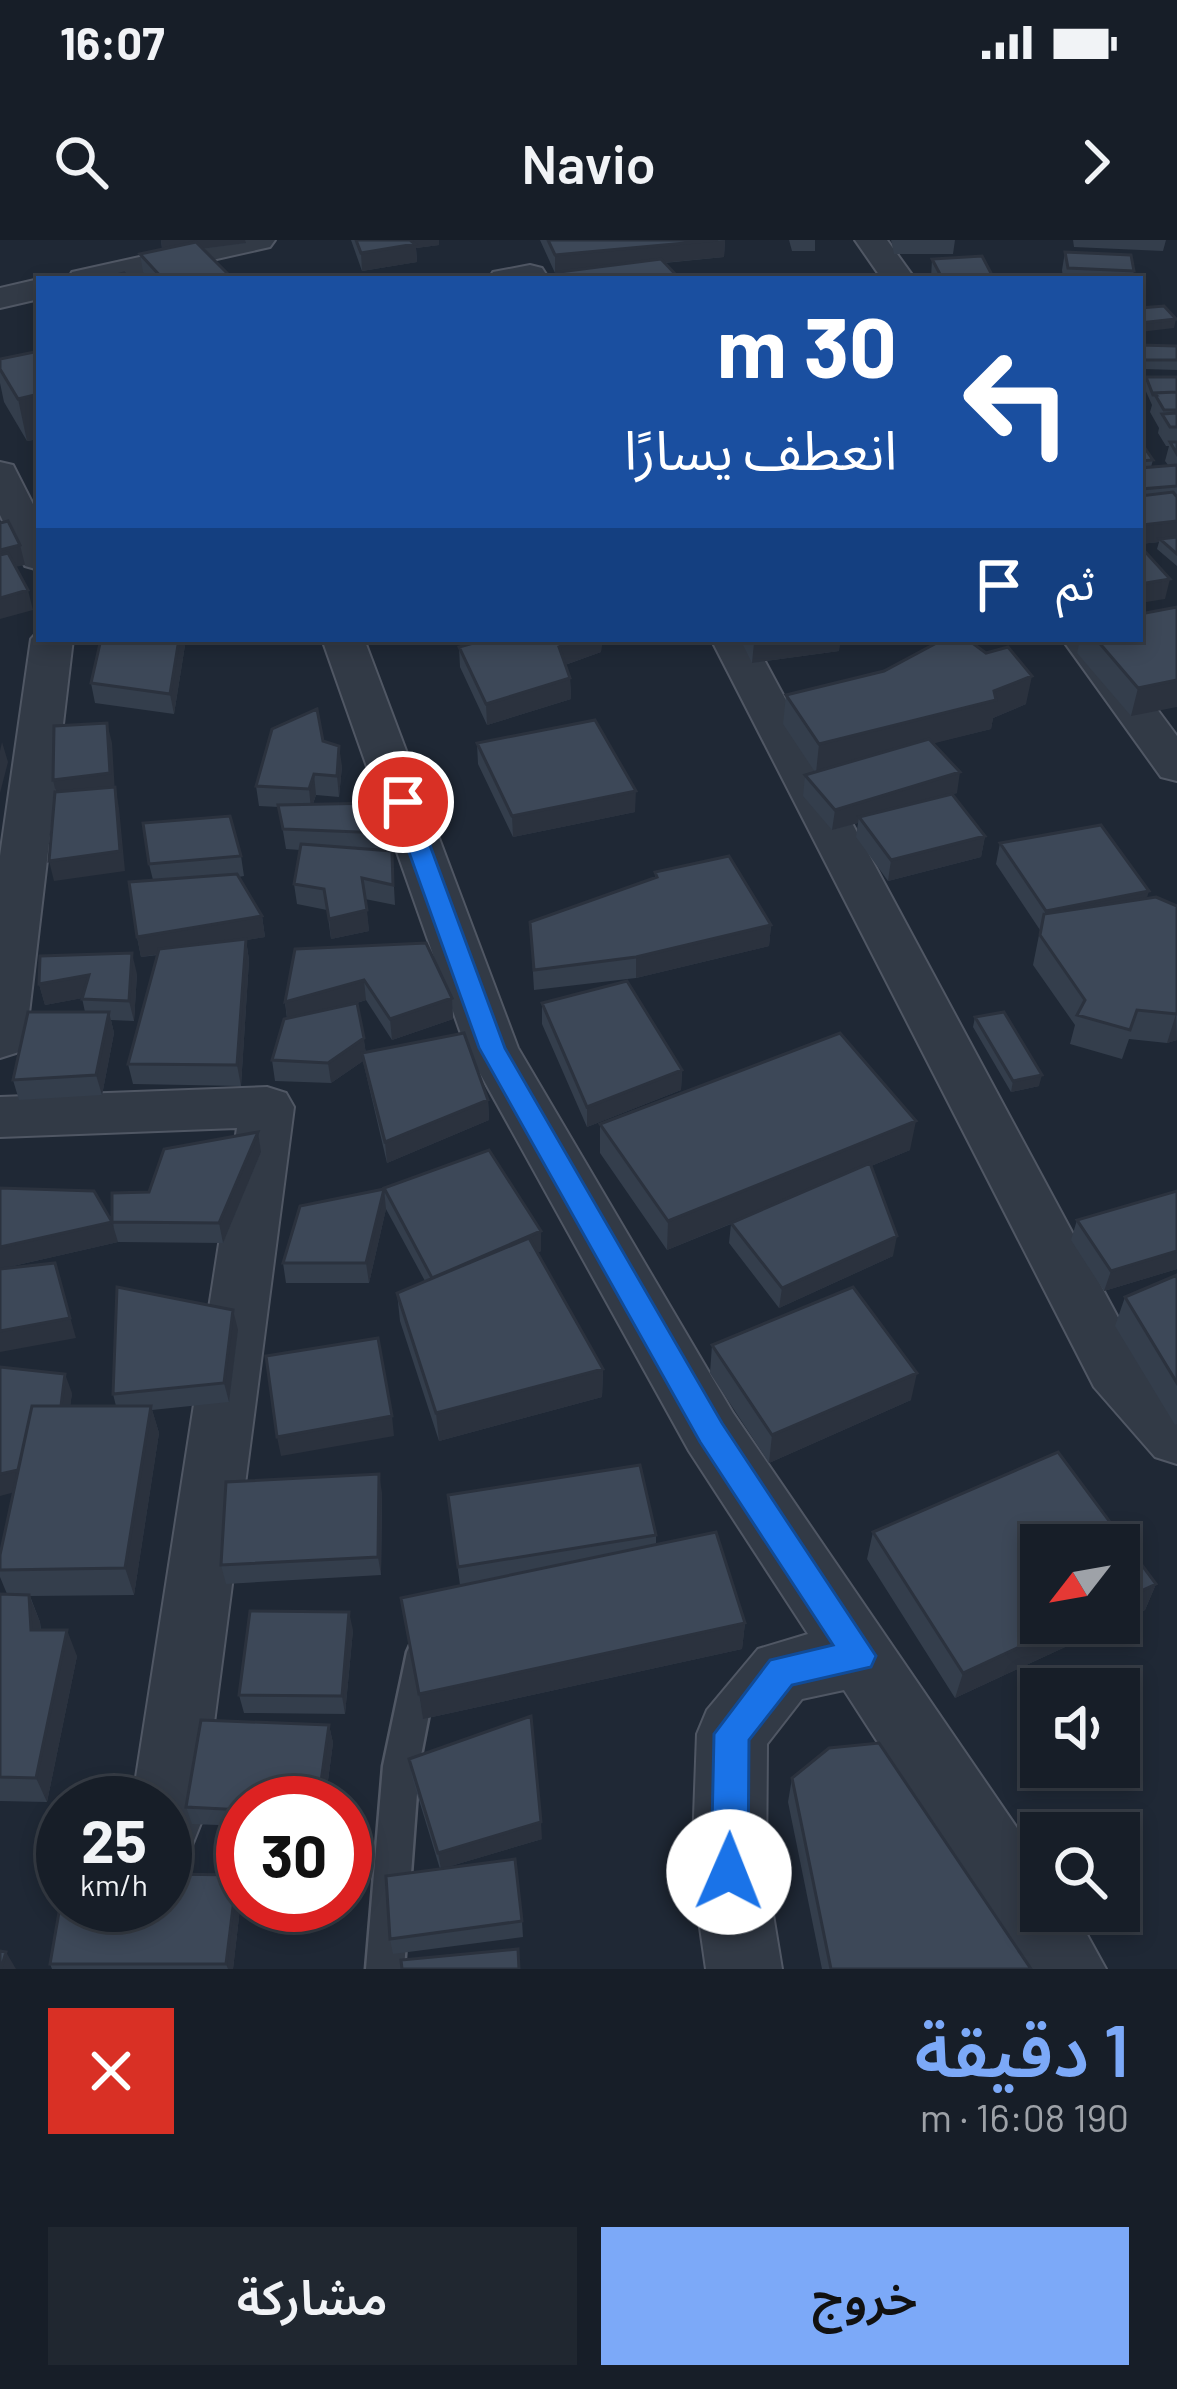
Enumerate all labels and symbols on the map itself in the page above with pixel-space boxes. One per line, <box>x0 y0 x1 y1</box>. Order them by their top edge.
pin <box>352 751 454 853</box>
north arrow <box>1020 1524 1140 1644</box>
speed limit sign: 30 <box>216 1776 372 1932</box>
position arrow <box>666 1809 792 1935</box>

